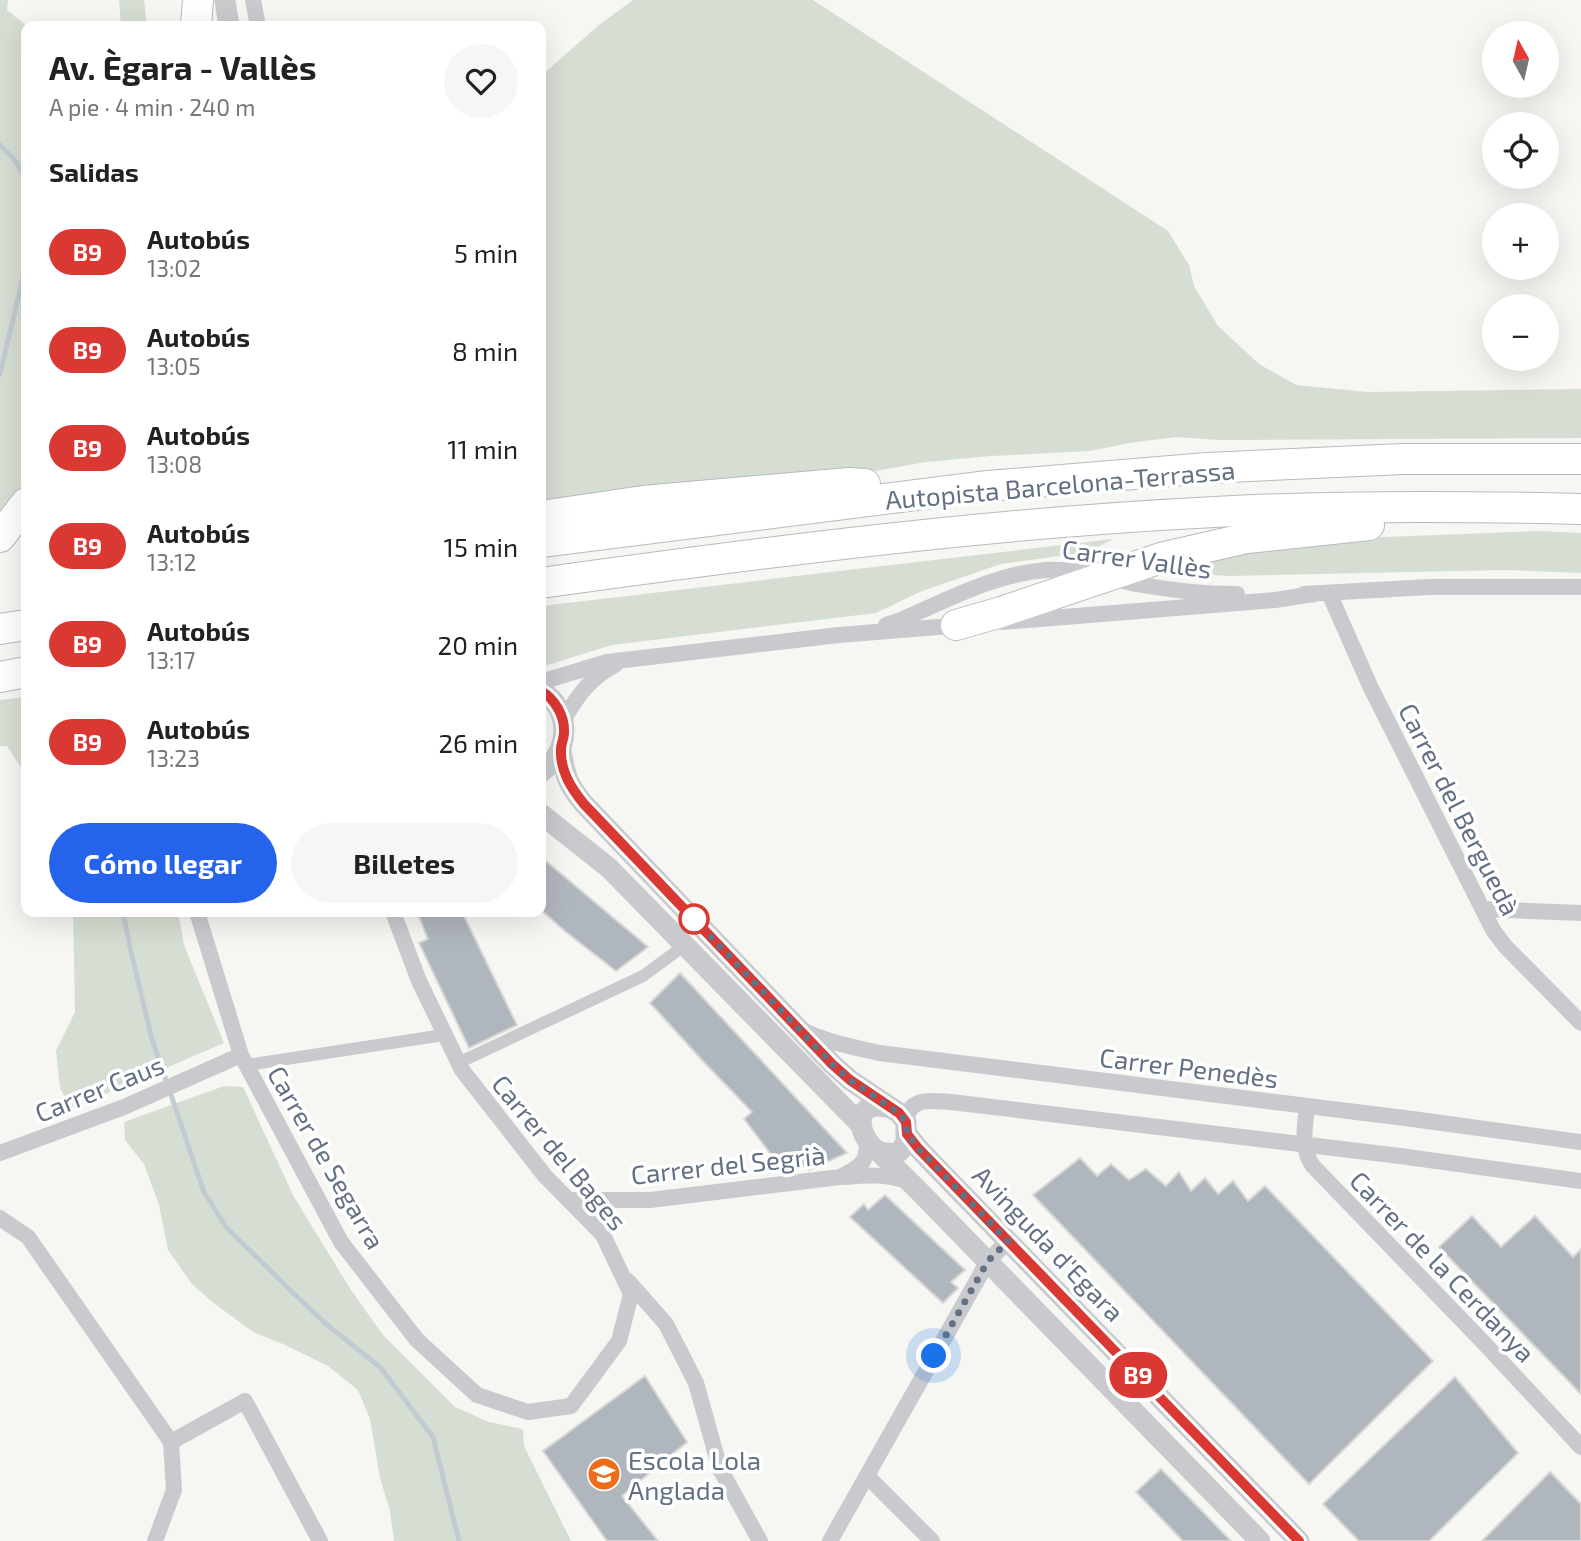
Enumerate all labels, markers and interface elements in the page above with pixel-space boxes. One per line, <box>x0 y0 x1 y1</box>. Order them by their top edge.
north arrow <box>1482 21 1559 98</box>
map controls <box>1482 21 1559 371</box>
button: heart <box>444 44 518 118</box>
text: Av. Ègara - Vallès <box>49 47 316 87</box>
text: A pie · 4 min · 240 m <box>49 93 255 121</box>
button: locate <box>1482 112 1559 189</box>
text: Salidas <box>49 156 139 187</box>
button: + <box>1482 203 1559 280</box>
text: Autobús <box>147 223 250 254</box>
text: B9 <box>73 237 102 266</box>
text: 5 min <box>454 237 518 268</box>
text: 13:02 <box>147 254 201 282</box>
button: − <box>1482 294 1559 371</box>
text: Autobús <box>147 321 250 352</box>
text: B9 <box>73 335 102 364</box>
text: 8 min <box>452 335 518 366</box>
text: 13:05 <box>147 352 201 380</box>
text: Autobús <box>147 419 250 450</box>
text: B9 <box>73 433 102 462</box>
text: 11 min <box>447 433 518 464</box>
text: 13:08 <box>147 450 202 478</box>
street label: Autopista Barcelona-Terrassa <box>884 453 1236 515</box>
text: Autobús <box>147 517 250 548</box>
text: B9 <box>73 531 102 560</box>
text: 15 min <box>444 531 518 562</box>
street label: Carrer Vallès <box>1060 532 1214 584</box>
text: 13:12 <box>147 548 196 576</box>
text: Autobús <box>147 615 250 646</box>
text: B9 <box>73 629 102 658</box>
text: 20 min <box>438 629 518 660</box>
text: 13:17 <box>147 646 195 674</box>
street label: Carrer del Berguedà <box>1393 698 1527 920</box>
text: Autobús <box>147 713 250 744</box>
text: B9 <box>73 727 102 756</box>
text: 26 min <box>438 727 518 758</box>
text: 13:23 <box>147 744 200 772</box>
button: Cómo llegar <box>49 823 277 903</box>
button: Billetes <box>291 823 518 903</box>
unlabelled marker <box>679 904 709 934</box>
street label: Carrer Penedès <box>1098 1041 1280 1093</box>
street label: Carrer Caus <box>30 1048 168 1128</box>
street label: Carrer de Segarra <box>262 1060 392 1254</box>
street label: Carrer del Bages <box>486 1068 634 1236</box>
street label: Carrer del Segrià <box>629 1138 827 1190</box>
street label: Avinguda d'Egara <box>967 1159 1131 1327</box>
street label: Carrer de la Cerdanya <box>1344 1164 1542 1368</box>
your location <box>916 1338 951 1373</box>
line badge: B9 <box>1106 1352 1170 1398</box>
text: B9 <box>1123 1360 1153 1389</box>
place label: Escola Lola Anglada <box>628 1444 761 1505</box>
school or university icon: Escola Lola Anglada <box>585 1455 623 1493</box>

